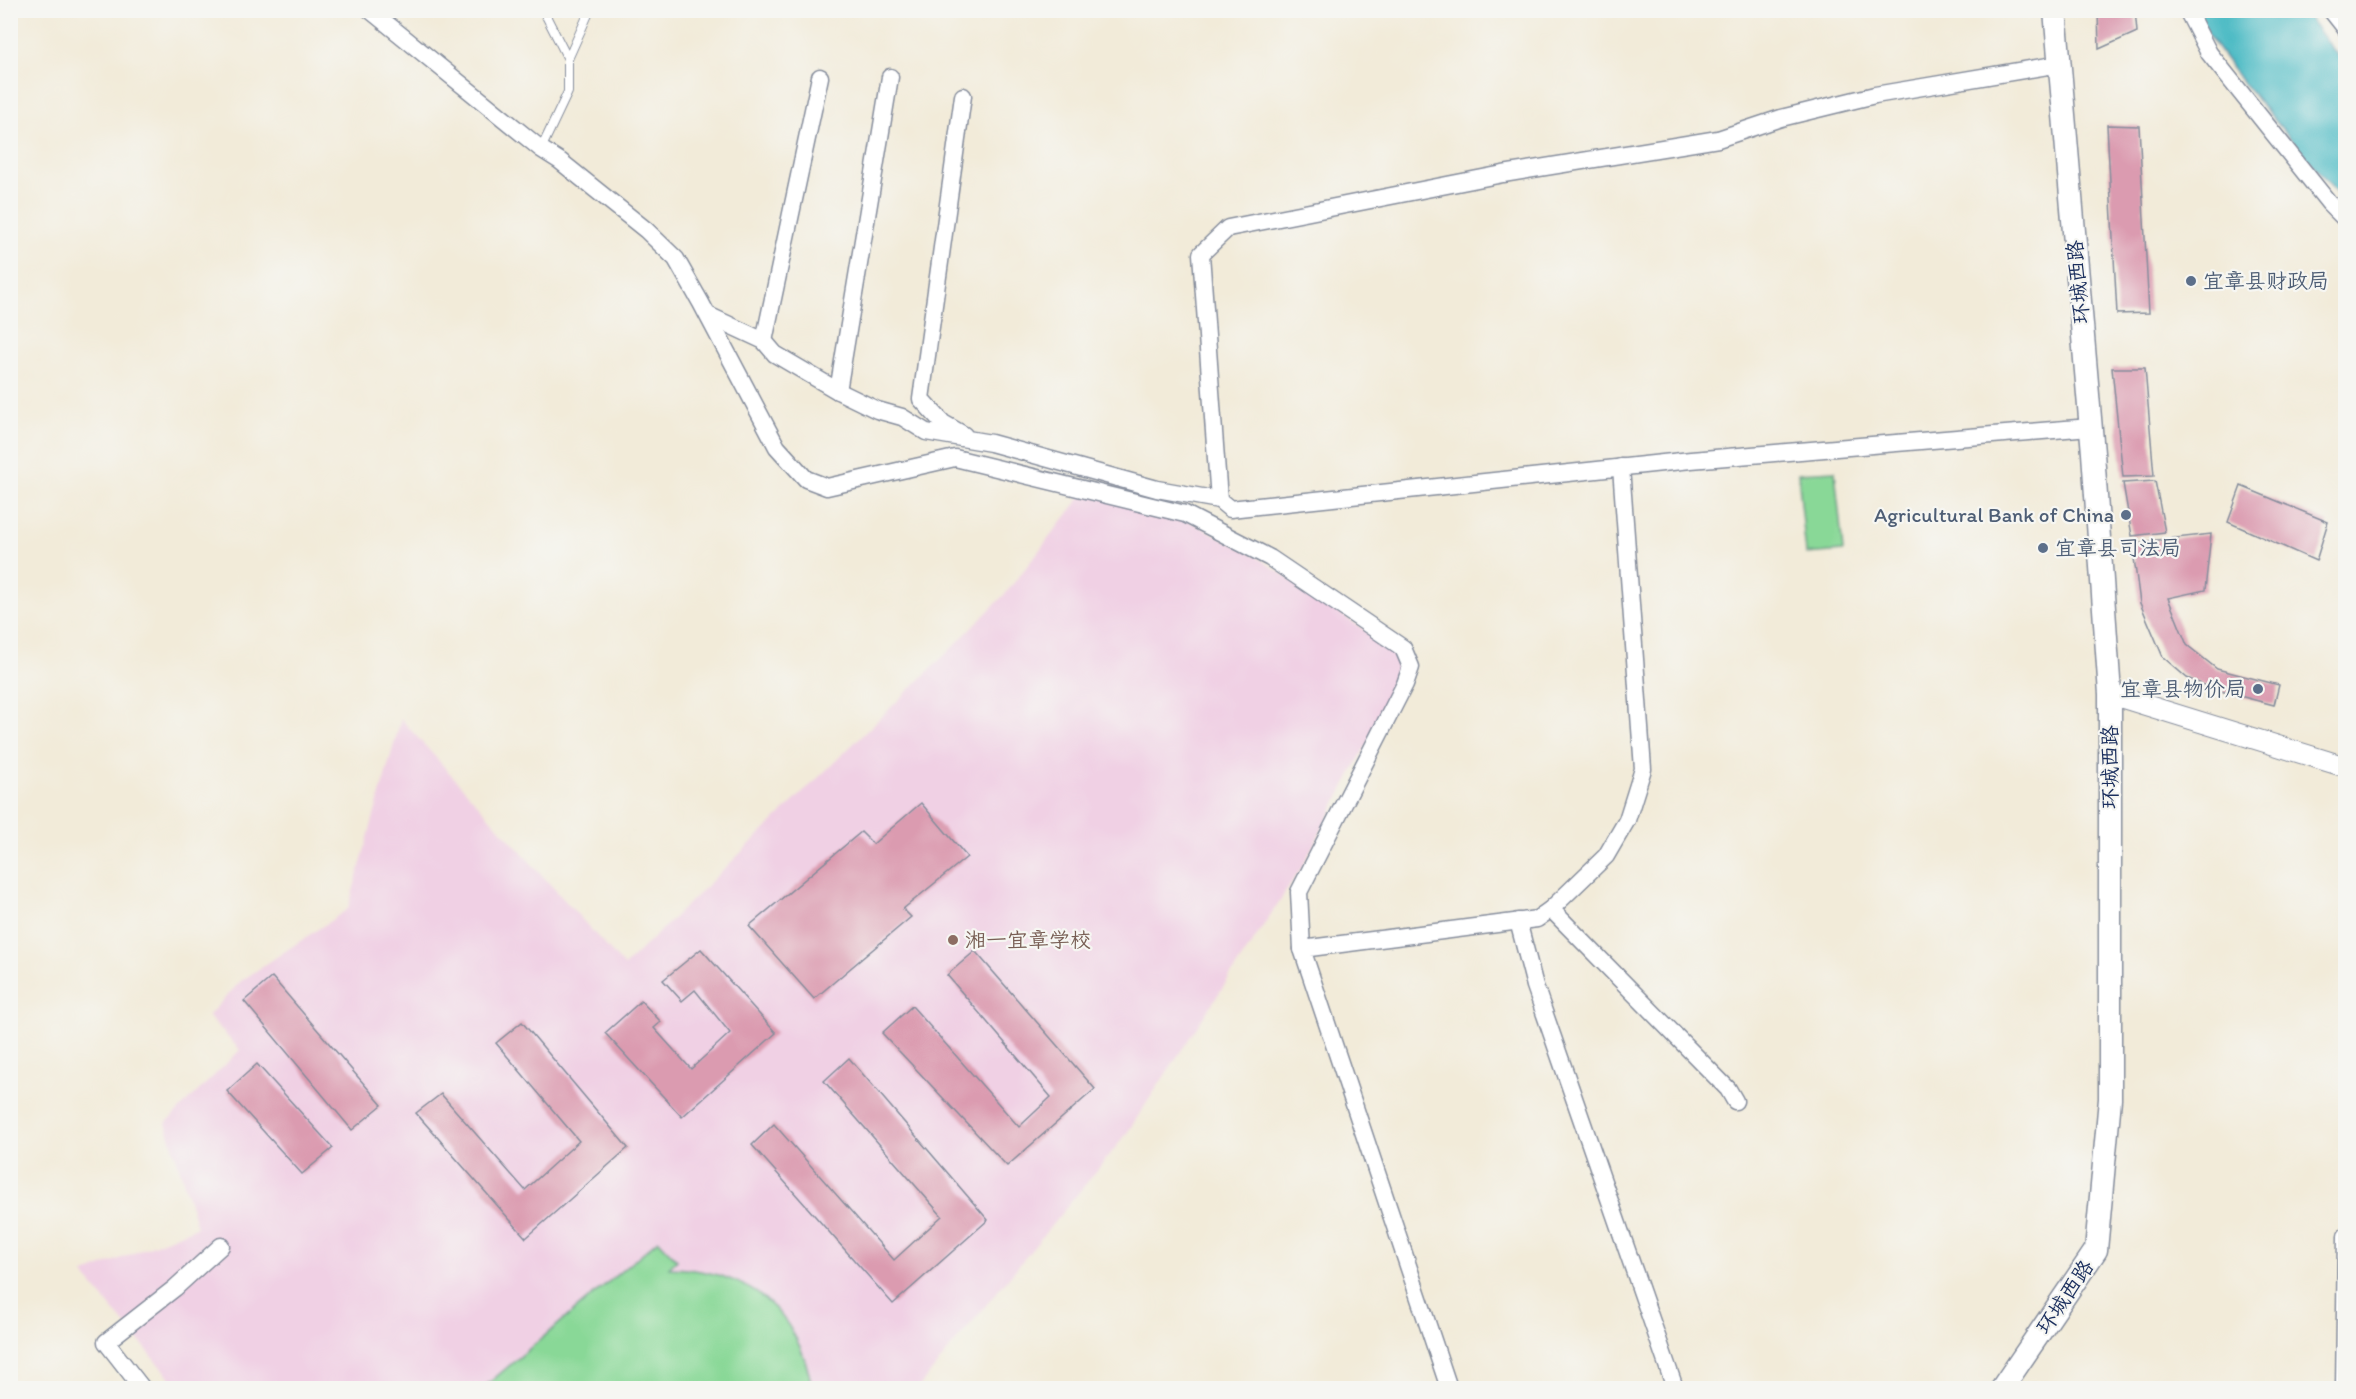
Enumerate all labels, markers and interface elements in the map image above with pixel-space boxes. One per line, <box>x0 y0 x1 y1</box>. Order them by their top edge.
street label: 环城西路 <box>2061 239 2094 325</box>
place label: 宜章县财政局 <box>2203 268 2329 293</box>
marker: 宜章县财政局 <box>2184 274 2198 288</box>
place label: Agricultural Bank of China <box>1874 502 2114 527</box>
marker: Agricultural Bank of China <box>2119 508 2133 522</box>
place label: 宜章县司法局 <box>2055 535 2181 560</box>
marker: 宜章县司法局 <box>2036 541 2050 555</box>
place label: 宜章县物价局 <box>2120 676 2246 701</box>
marker: 宜章县物价局 <box>2251 682 2265 696</box>
street label: 环城西路 <box>2097 725 2122 809</box>
place label: 湘一宜章学校 <box>965 927 1091 952</box>
marker: 湘一宜章学校 <box>946 933 960 947</box>
street label: 环城西路 <box>2031 1255 2098 1339</box>

